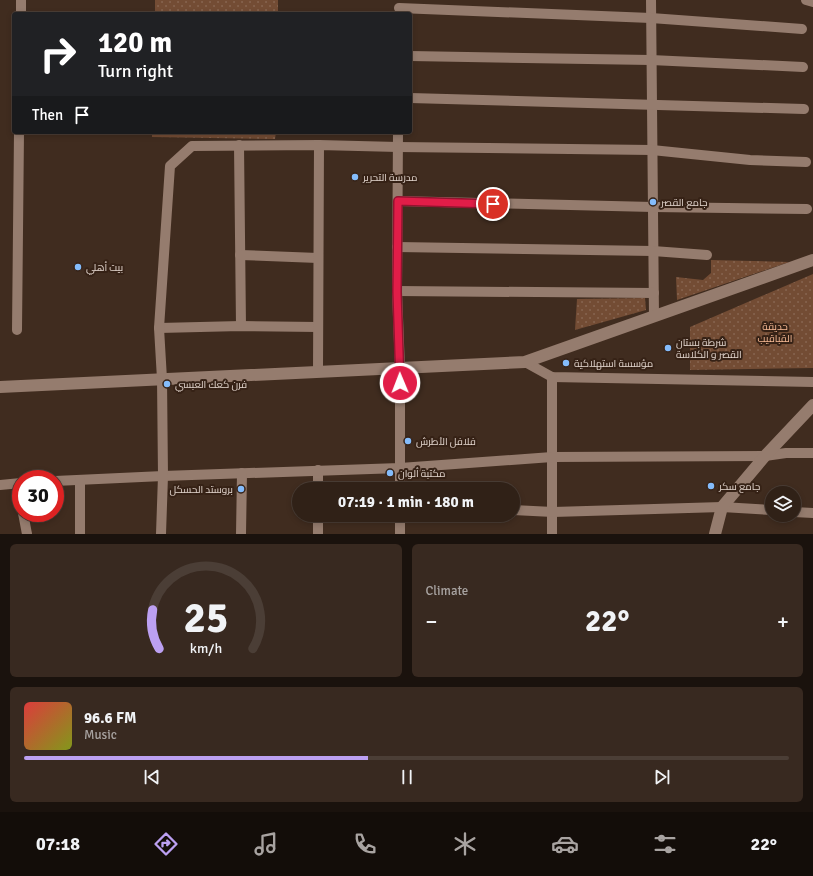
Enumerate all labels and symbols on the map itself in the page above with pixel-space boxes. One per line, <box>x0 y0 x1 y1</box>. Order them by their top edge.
marker: مدرسة التحرير <box>350 172 360 182</box>
place label: مدرسة التحرير <box>362 172 418 184</box>
pin <box>476 187 510 221</box>
marker: جامع القصر <box>648 197 658 207</box>
place label: جامع القصر <box>660 197 707 209</box>
place label: بيت أهلي <box>86 261 123 275</box>
marker: بيت أهلي <box>73 262 83 272</box>
park label: حديقة القباقيب <box>758 321 792 345</box>
place label: شرطة بستان القصر و الكلاسة <box>676 337 742 361</box>
marker: شرطة بستان القصر و الكلاسة <box>663 343 673 353</box>
marker: مؤسسة استهلاكية <box>561 358 571 368</box>
place label: مؤسسة استهلاكية <box>574 358 653 370</box>
position arrow <box>379 362 421 404</box>
marker: فرن كعك العبسي <box>162 379 172 389</box>
place label: فرن كعك العبسي <box>175 379 247 392</box>
marker: فلافل اﻷطرش <box>403 436 413 446</box>
place label: فلافل اﻷطرش <box>416 436 476 448</box>
place label: مكتبة ألوان <box>398 467 445 480</box>
marker: مكتبة ألوان <box>385 468 395 478</box>
speed limit sign: 30 <box>12 470 64 522</box>
marker: جامع سكر <box>706 481 716 491</box>
place label: جامع سكر <box>718 481 760 493</box>
place label: بروستد الحسكل <box>169 484 233 496</box>
marker: بروستد الحسكل <box>236 484 246 494</box>

